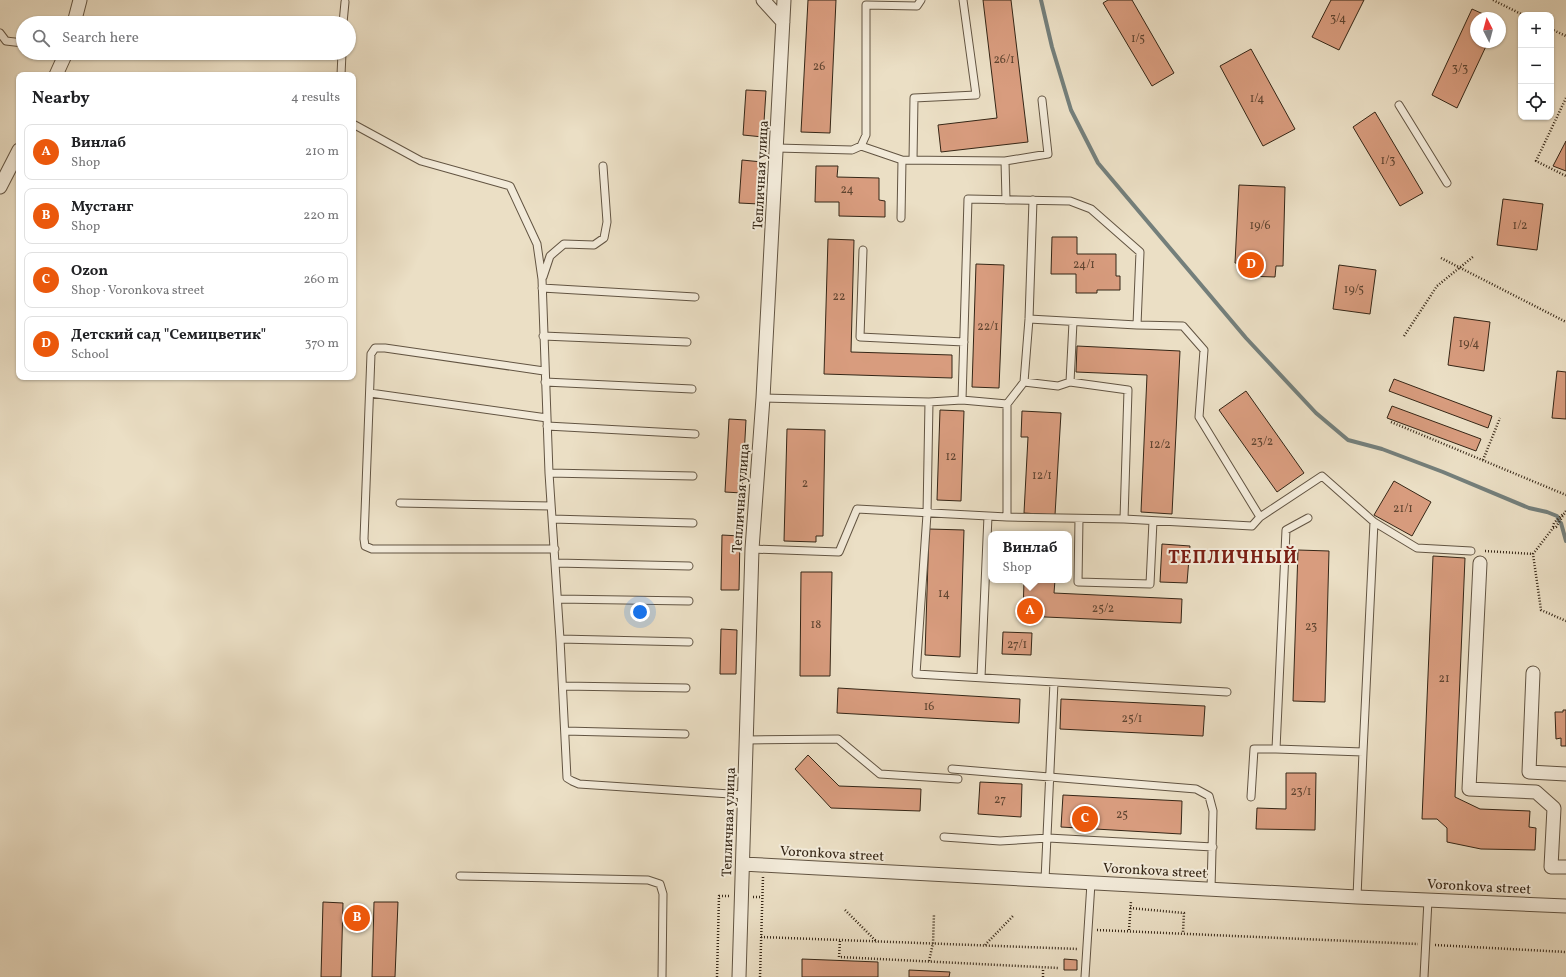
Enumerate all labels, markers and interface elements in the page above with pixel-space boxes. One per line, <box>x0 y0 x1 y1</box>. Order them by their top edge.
house number: 3/4 <box>1330 11 1346 27</box>
north arrow <box>1470 12 1506 48</box>
map controls <box>1518 12 1554 120</box>
button: + <box>1518 12 1554 48</box>
search box <box>16 16 356 60</box>
icon: search <box>30 27 52 49</box>
text: Search here <box>62 28 139 49</box>
house number: 1/5 <box>1131 31 1145 47</box>
button: − <box>1518 48 1554 84</box>
house number: 26/1 <box>993 52 1015 68</box>
house number: 26 <box>813 59 825 75</box>
house number: 3/3 <box>1452 61 1468 77</box>
button: locate <box>1518 84 1554 120</box>
text: Nearby <box>32 87 90 110</box>
text: 4 results <box>291 89 340 107</box>
house number: 1/4 <box>1250 91 1264 107</box>
street label: Тепличная улица <box>749 120 774 230</box>
text: Винлаб <box>71 133 126 154</box>
text: A <box>41 143 51 161</box>
text: 210 m <box>305 143 339 161</box>
house number: 1/3 <box>1381 153 1395 169</box>
text: Shop <box>71 154 100 172</box>
house number: 24 <box>840 182 854 198</box>
text: Мустанг <box>71 197 133 218</box>
text: B <box>42 207 50 225</box>
text: 220 m <box>303 207 339 225</box>
text: Shop <box>71 218 100 236</box>
house number: 19/6 <box>1250 218 1270 234</box>
house number: 1/2 <box>1513 218 1527 234</box>
pin: D <box>1238 250 1264 280</box>
house number: 24/1 <box>1073 257 1095 273</box>
text: Ozon <box>71 261 108 282</box>
text: C <box>42 271 50 289</box>
text: 260 m <box>304 271 339 289</box>
text: Shop · Voronkova street <box>71 282 204 300</box>
house number: 19/5 <box>1344 282 1364 298</box>
house number: 22 <box>833 289 845 305</box>
house number: 22/1 <box>977 319 999 335</box>
text: Детский сад "Семицветик" <box>71 325 266 346</box>
text: D <box>41 335 51 353</box>
text: 370 m <box>305 335 339 353</box>
house number: 19/4 <box>1459 336 1479 352</box>
text: School <box>71 346 109 364</box>
house number: 23/2 <box>1251 434 1273 450</box>
house number: 12/2 <box>1149 437 1171 453</box>
street label: Тепличная улица <box>728 443 755 554</box>
house number: 12 <box>945 449 957 465</box>
house number: 12/1 <box>1032 468 1052 484</box>
house number: 2 <box>802 476 808 492</box>
house number: 21/1 <box>1393 501 1413 517</box>
popup <box>988 531 1072 583</box>
text: Винлаб <box>1003 538 1057 559</box>
district label: ТЕПЛИЧНЫЙ <box>1168 545 1298 571</box>
text: Shop <box>1003 559 1032 577</box>
house number: 14 <box>938 586 950 602</box>
pin: A <box>1017 596 1043 626</box>
house number: 25/2 <box>1092 601 1114 617</box>
your location <box>630 602 650 622</box>
house number: 18 <box>811 617 821 633</box>
house number: 23 <box>1305 619 1317 635</box>
house number: 27/1 <box>1007 637 1027 653</box>
house number: 21 <box>1438 671 1450 687</box>
house number: 16 <box>924 699 934 715</box>
house number: 25/1 <box>1122 711 1142 727</box>
street label: Тепличная улица <box>718 767 741 877</box>
house number: 23/1 <box>1291 784 1311 800</box>
house number: 27 <box>994 792 1006 808</box>
pin: C <box>1072 804 1098 834</box>
house number: 25 <box>1116 807 1128 823</box>
street label: Voronkova street <box>779 842 885 867</box>
street label: Voronkova street <box>1102 859 1208 884</box>
street label: Voronkova street <box>1426 875 1532 900</box>
pin: B <box>344 903 370 933</box>

